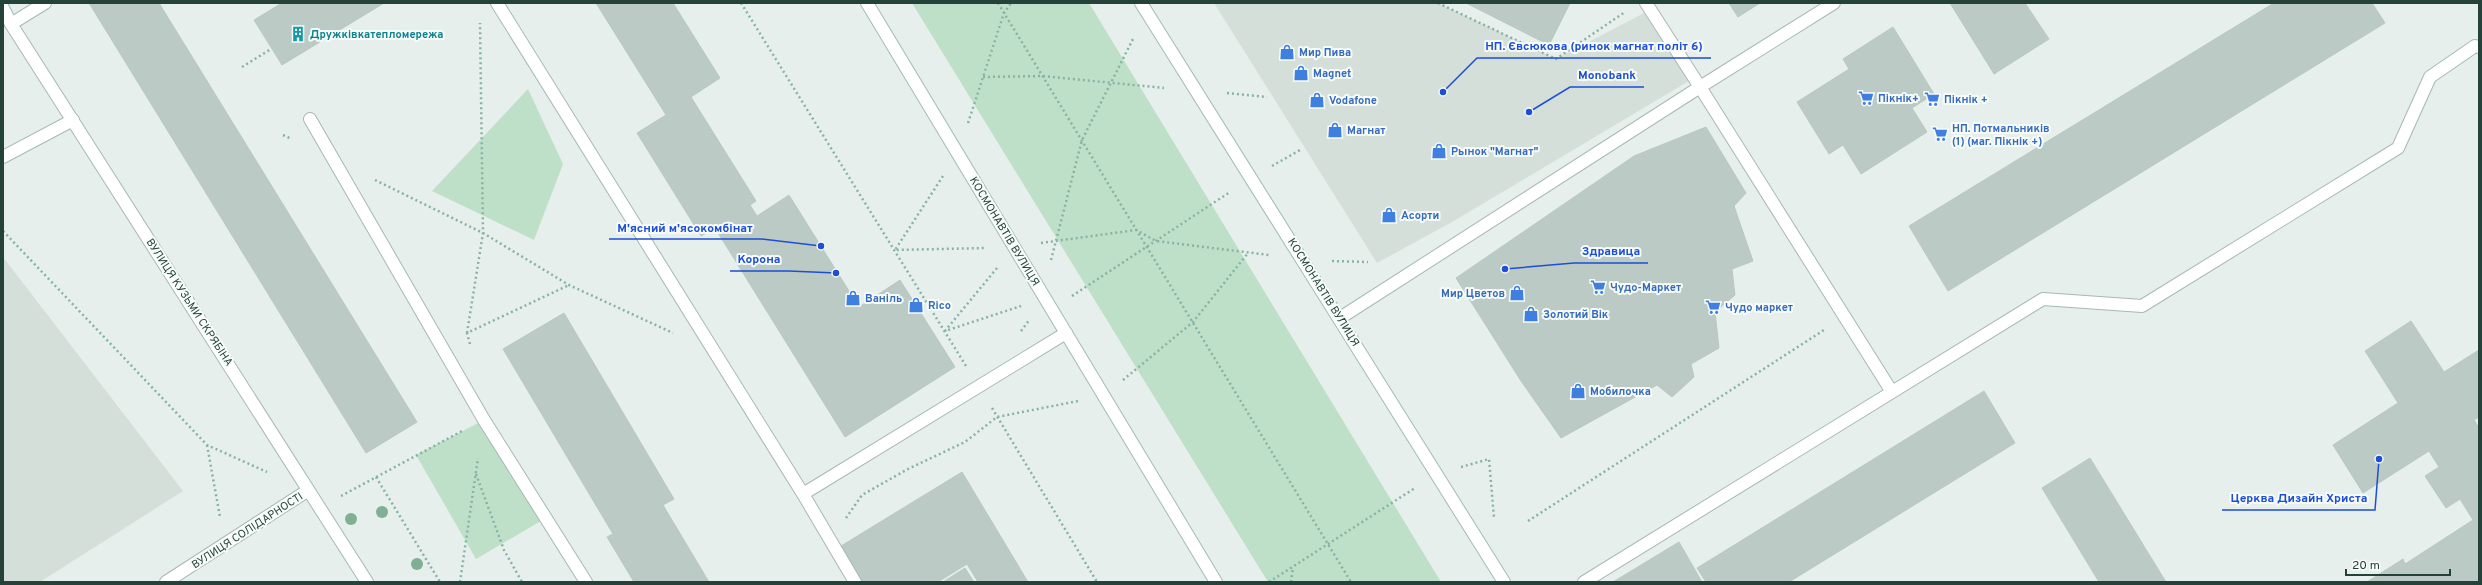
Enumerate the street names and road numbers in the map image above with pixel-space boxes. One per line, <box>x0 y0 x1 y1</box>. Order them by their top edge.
street label: КОСМОНАВТІВ ВУЛИЦЯ <box>966 174 1042 289</box>
street label: ВУЛИЦЯ КУЗЬМИ СКРЯБІНА <box>143 236 236 369</box>
street label: КОСМОНАВТІВ ВУЛИЦЯ <box>1284 236 1362 349</box>
street label: ВУЛИЦЯ СОЛІДАРНОСТІ <box>189 490 306 572</box>

